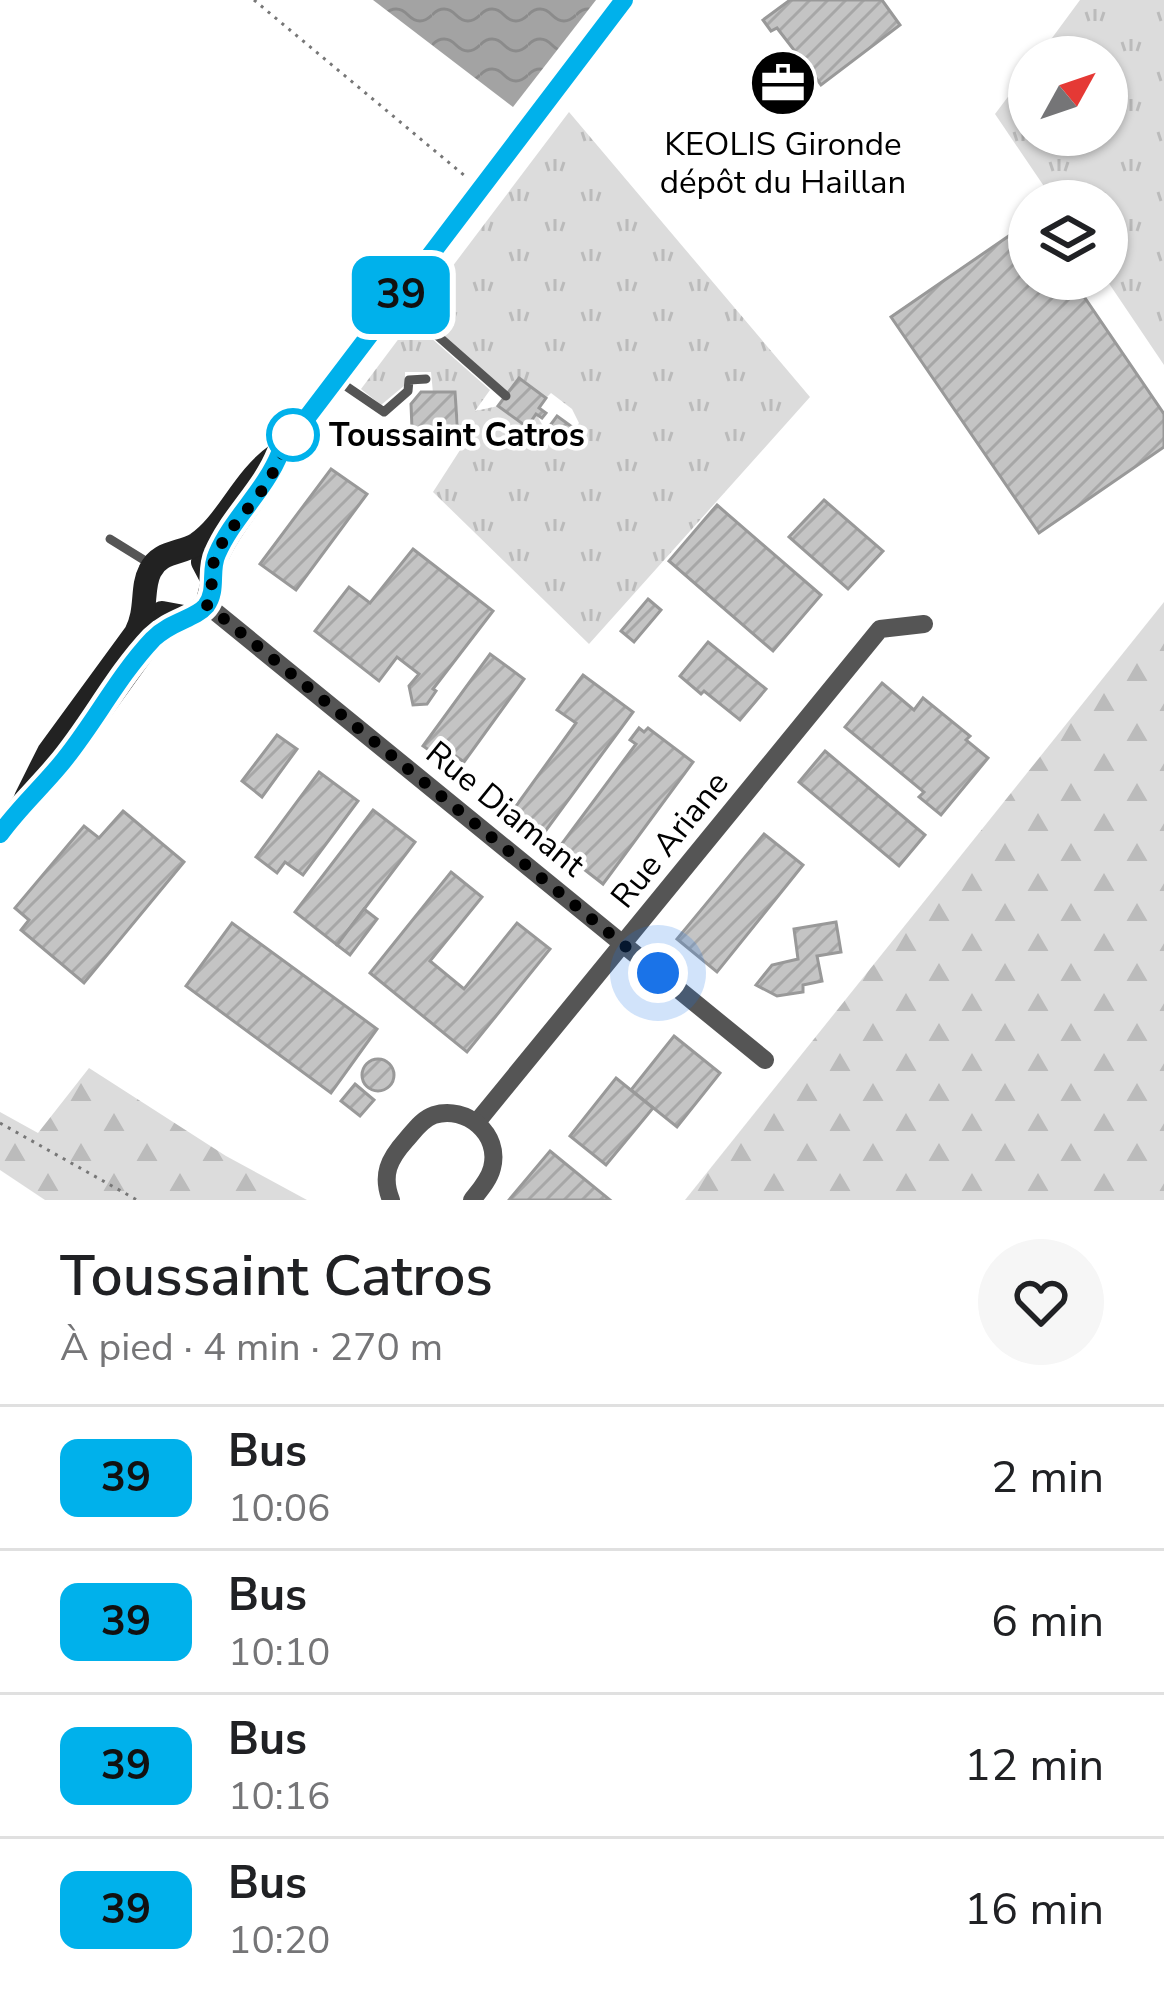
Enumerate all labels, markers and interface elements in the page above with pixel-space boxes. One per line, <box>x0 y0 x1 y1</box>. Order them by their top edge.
north arrow <box>1008 36 1128 156</box>
map controls <box>1008 36 1128 300</box>
office icon: KEOLIS Gironde dépôt du Haillan <box>748 48 818 118</box>
place label: KEOLIS Gironde dépôt du Haillan <box>660 122 906 205</box>
button: layers <box>1008 180 1128 300</box>
line badge: 39 <box>347 256 455 334</box>
text: 39 <box>376 266 426 323</box>
marker: Toussaint Catros <box>268 410 318 460</box>
place label: Toussaint Catros <box>329 413 585 458</box>
street label: Rue Diamant <box>416 731 594 887</box>
street label: Rue Ariane <box>601 762 739 918</box>
your location <box>628 943 688 1003</box>
text: Toussaint Catros <box>60 1237 493 1315</box>
button: heart <box>978 1239 1104 1365</box>
text: À pied · 4 min · 270 m <box>60 1321 443 1374</box>
text: Bus <box>228 1421 307 1482</box>
text: 2 min <box>991 1447 1104 1508</box>
text: 39 <box>101 1449 151 1506</box>
text: 10:06 <box>228 1482 331 1535</box>
text: Bus <box>228 1565 307 1626</box>
text: 6 min <box>991 1591 1104 1652</box>
text: 39 <box>101 1593 151 1650</box>
text: 10:10 <box>228 1626 331 1679</box>
text: Bus <box>228 1709 307 1770</box>
text: 12 min <box>964 1735 1104 1796</box>
text: 39 <box>101 1737 151 1794</box>
text: 10:16 <box>228 1770 331 1823</box>
text: Bus <box>228 1853 307 1914</box>
text: 16 min <box>964 1879 1104 1940</box>
text: 39 <box>101 1881 151 1938</box>
text: 10:20 <box>228 1914 331 1967</box>

